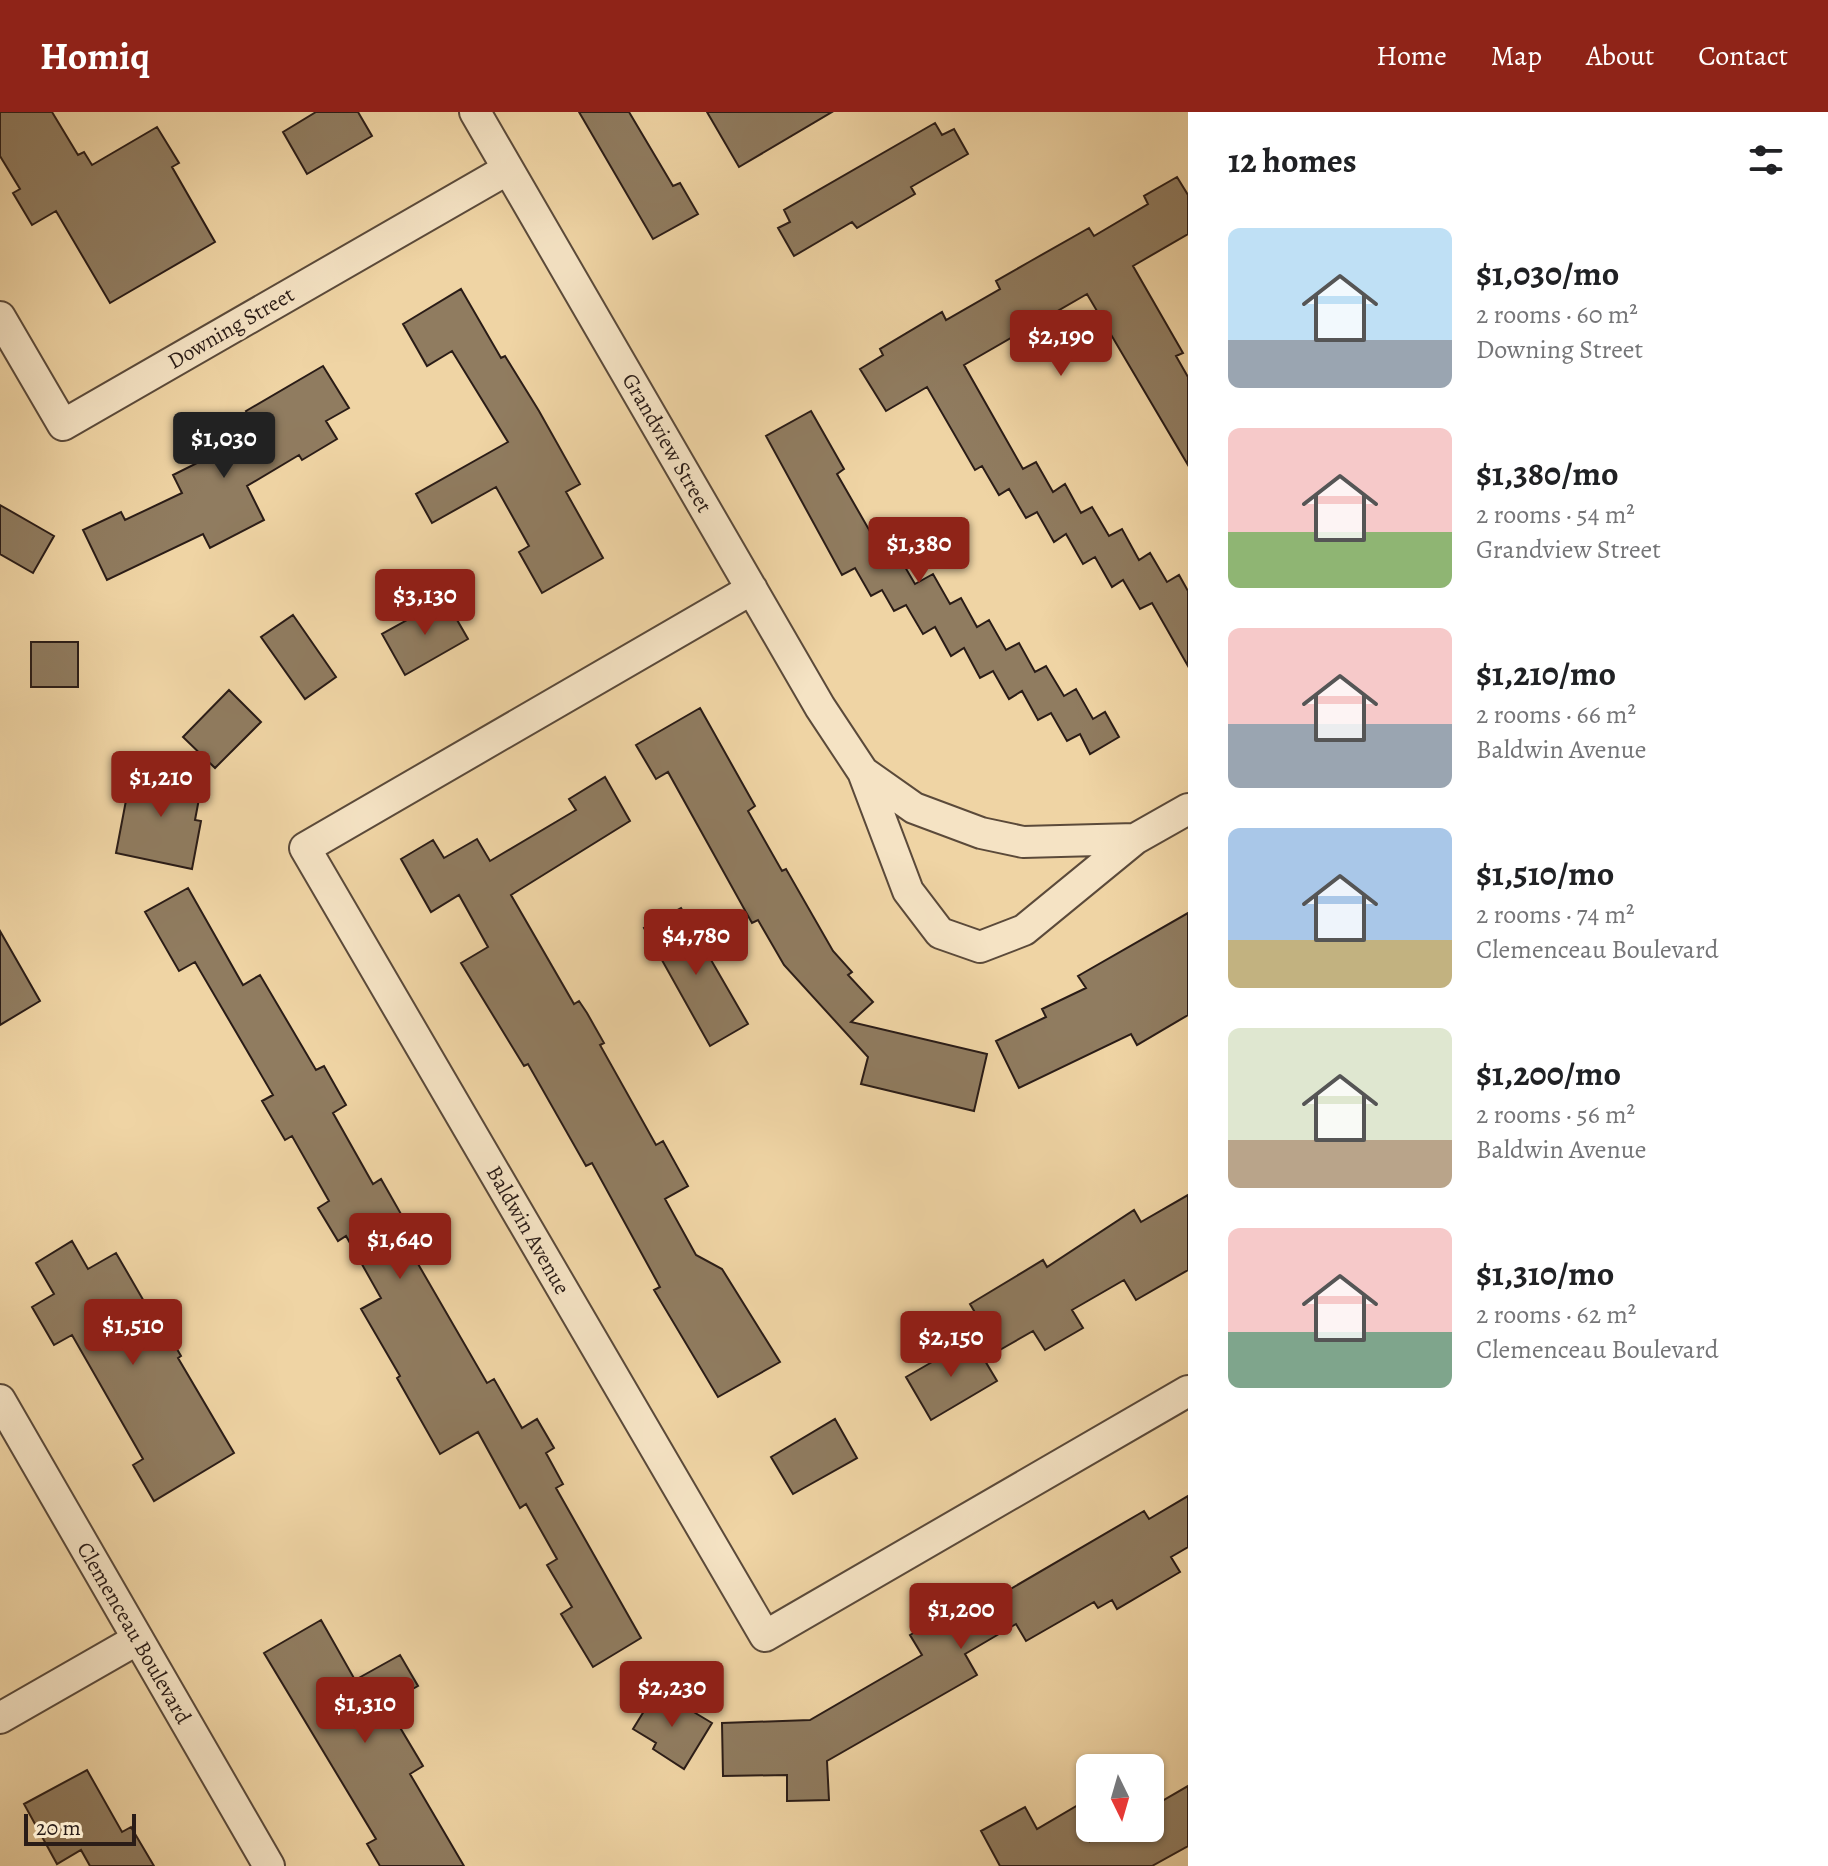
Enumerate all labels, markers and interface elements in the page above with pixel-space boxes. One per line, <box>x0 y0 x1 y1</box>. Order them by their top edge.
text: Homiq <box>40 30 150 82</box>
text: Home <box>1376 37 1447 75</box>
text: Map <box>1491 37 1542 75</box>
text: About <box>1586 37 1654 75</box>
text: Contact <box>1698 37 1788 75</box>
text: 12 homes <box>1228 137 1357 184</box>
icon: filters <box>1744 138 1788 182</box>
text: $1,030/mo <box>1476 250 1619 297</box>
icon: home <box>1292 260 1388 356</box>
street label: Downing Street <box>162 280 300 376</box>
text: 2 rooms · 60 m² <box>1476 297 1638 332</box>
pin: $2,190 <box>996 310 1126 378</box>
text: $2,190 <box>1028 318 1094 353</box>
text: Downing Street <box>1476 332 1643 367</box>
street label: Grandview Street <box>615 368 719 518</box>
pin: $1,030 <box>159 412 289 480</box>
text: $1,030 <box>191 420 257 455</box>
text: $1,380/mo <box>1476 450 1618 497</box>
icon: home <box>1292 460 1388 556</box>
text: 2 rooms · 54 m² <box>1476 497 1635 532</box>
pin: $1,380 <box>854 517 984 585</box>
text: $1,380 <box>886 525 952 560</box>
text: Grandview Street <box>1476 532 1661 567</box>
pin: $3,130 <box>360 569 490 637</box>
text: $3,130 <box>393 577 457 612</box>
text: $1,210/mo <box>1476 650 1616 697</box>
icon: home <box>1292 660 1388 756</box>
text: 2 rooms · 66 m² <box>1476 697 1636 732</box>
text: Baldwin Avenue <box>1476 732 1646 767</box>
pin: $1,210 <box>96 751 226 819</box>
text: $1,210 <box>129 759 193 794</box>
text: $1,510/mo <box>1476 850 1614 897</box>
icon: home <box>1292 860 1388 956</box>
text: 2 rooms · 74 m² <box>1476 897 1635 932</box>
pin: $4,780 <box>631 909 761 977</box>
text: $4,780 <box>662 917 730 952</box>
text: Clemenceau Boulevard <box>1476 932 1719 967</box>
text: $1,200/mo <box>1476 1050 1621 1097</box>
icon: home <box>1292 1060 1388 1156</box>
text: 2 rooms · 56 m² <box>1476 1097 1635 1132</box>
text: Baldwin Avenue <box>1476 1132 1646 1167</box>
street label: Baldwin Avenue <box>479 1160 577 1300</box>
pin: $1,640 <box>335 1213 465 1281</box>
text: $1,640 <box>367 1221 433 1256</box>
text: $1,310/mo <box>1476 1250 1614 1297</box>
icon: home <box>1292 1260 1388 1356</box>
text: 2 rooms · 62 m² <box>1476 1297 1636 1332</box>
pin: $1,510 <box>68 1299 198 1367</box>
text: $1,510 <box>102 1307 164 1342</box>
pin: $2,150 <box>886 1311 1016 1379</box>
text: $2,150 <box>918 1319 984 1354</box>
text: Clemenceau Boulevard <box>1476 1332 1719 1367</box>
street label: Clemenceau Boulevard <box>70 1537 198 1730</box>
pin: $1,200 <box>896 1583 1026 1651</box>
text: $1,200 <box>927 1591 995 1626</box>
pin: $2,230 <box>607 1661 737 1729</box>
text: $2,230 <box>638 1669 706 1704</box>
pin: $1,310 <box>300 1677 430 1745</box>
text: $1,310 <box>334 1685 396 1720</box>
north arrow <box>1076 1754 1164 1842</box>
map controls <box>1076 1754 1164 1842</box>
scale bar <box>24 1810 136 1846</box>
text: 20 m <box>36 1813 81 1843</box>

